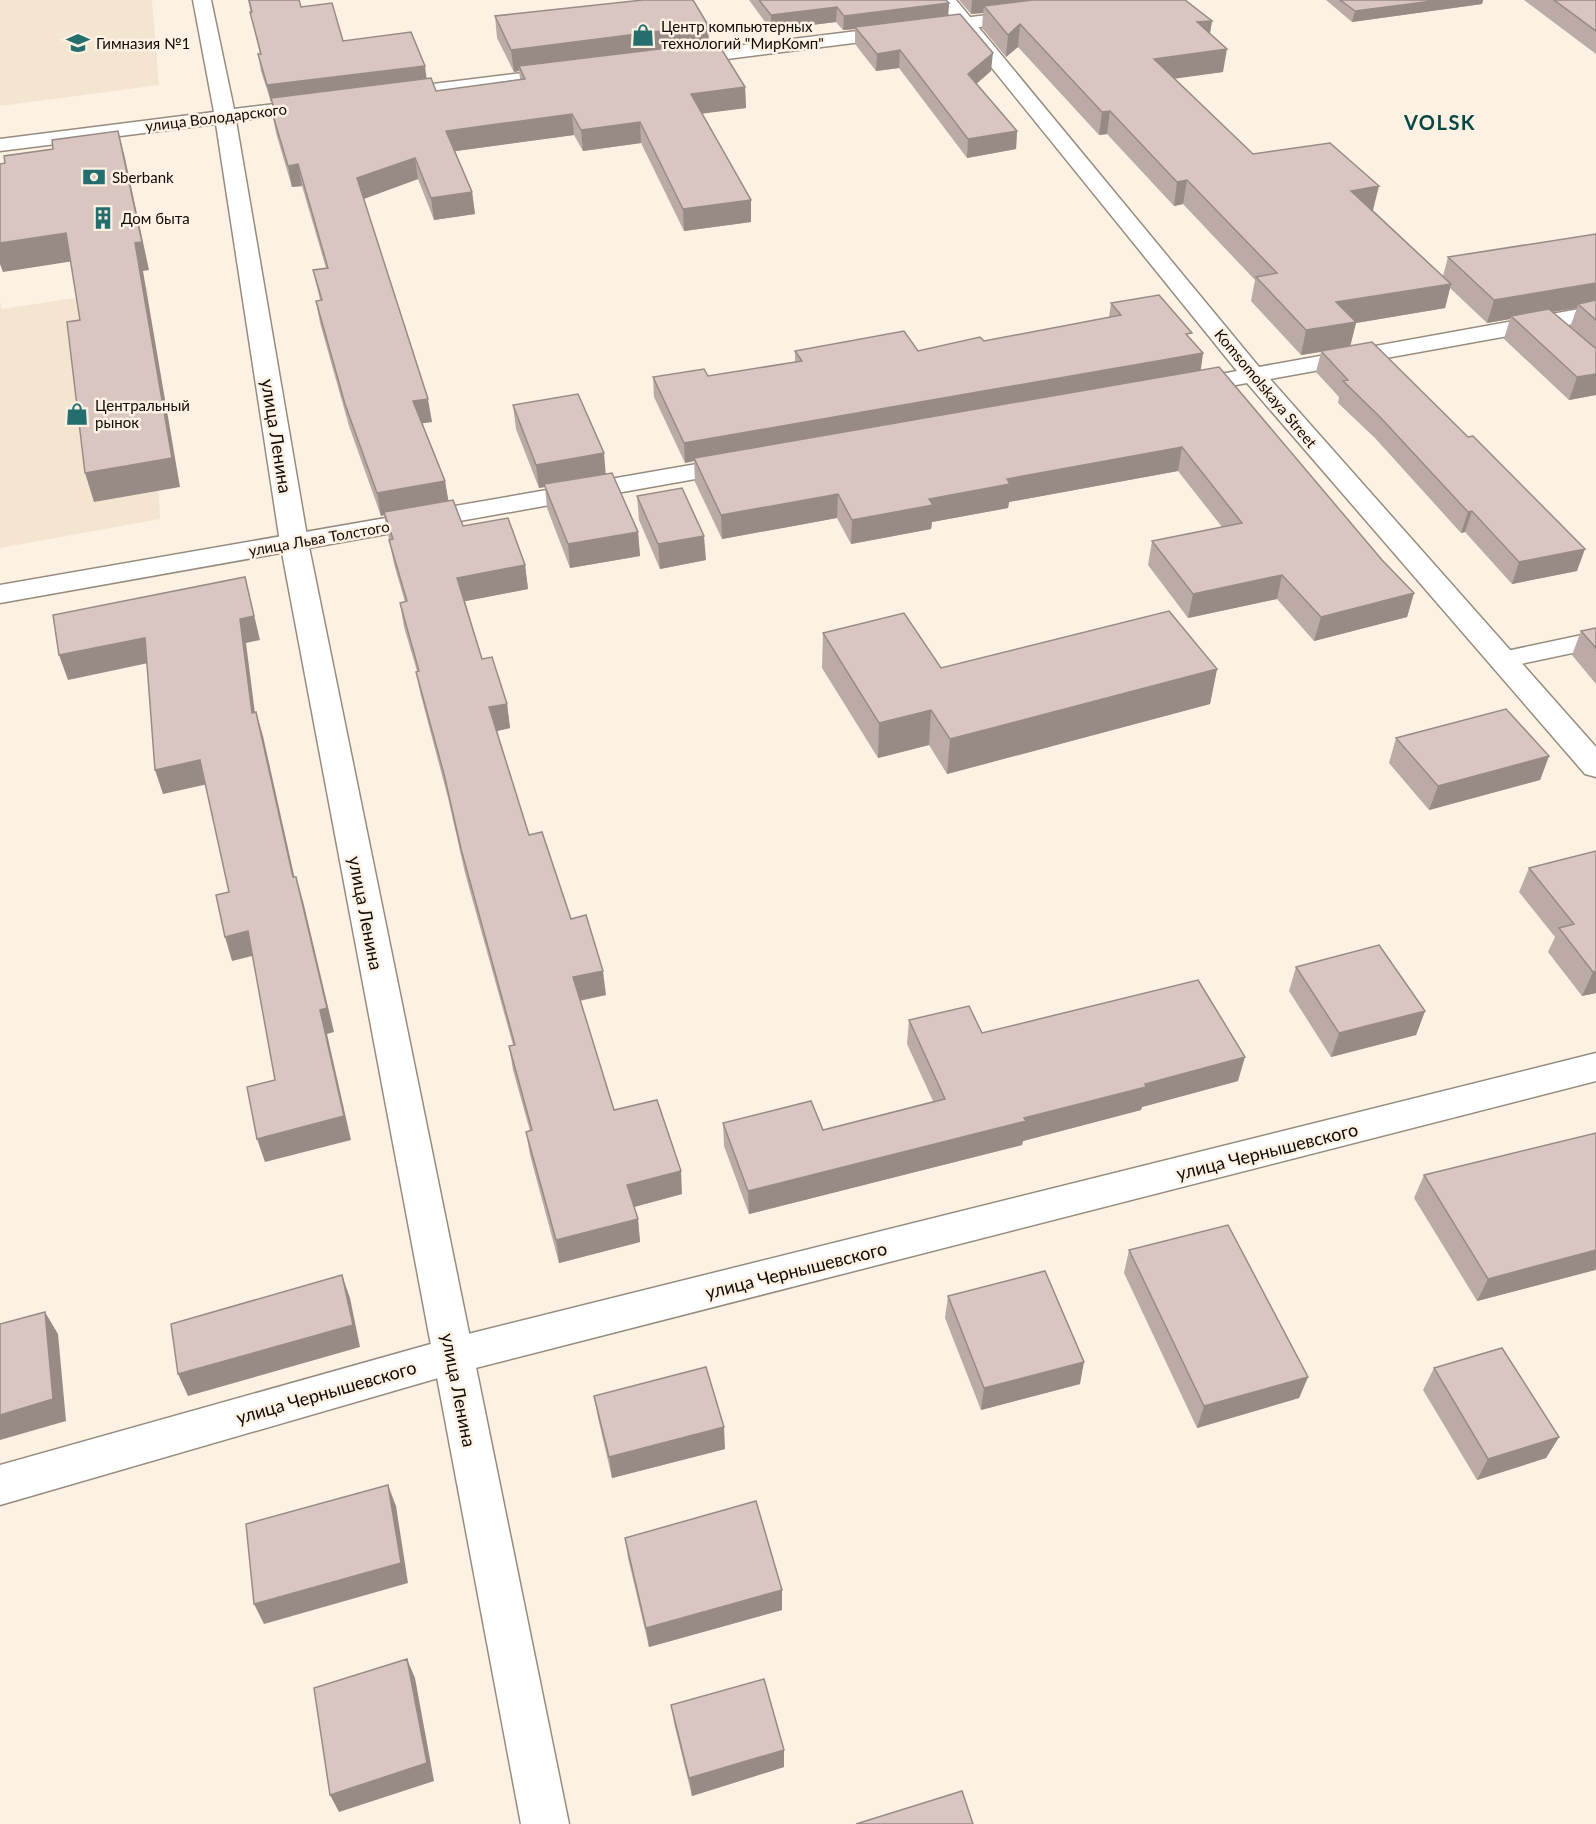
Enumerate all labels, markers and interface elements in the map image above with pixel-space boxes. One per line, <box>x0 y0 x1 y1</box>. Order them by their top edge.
place label: Центр компьютерных технологий "МирКомп" <box>661 17 824 52</box>
shop icon: Центр компьютерных технологий "МирКомп" <box>630 22 656 48</box>
school or university icon: Гимназия №1 <box>65 30 91 56</box>
place label: Гимназия №1 <box>96 34 190 52</box>
street label: улица Володарского <box>144 99 288 135</box>
district label: VOLSK <box>1403 110 1476 134</box>
bank icon: Sberbank <box>81 164 107 190</box>
place label: Sberbank <box>112 168 174 186</box>
building icon: Дом быта <box>90 205 116 231</box>
place label: Дом быта <box>121 209 190 227</box>
street label: Komsomolskaya Street <box>1211 325 1321 451</box>
street label: улица Ленина <box>257 377 297 495</box>
place label: Центральный рынок <box>95 396 190 431</box>
shop icon: Центральный рынок <box>64 401 90 427</box>
street label: улица Льва Толстого <box>247 517 391 559</box>
street label: улица Ленина <box>344 854 388 972</box>
street label: улица Чернышевского <box>1174 1118 1360 1184</box>
street label: улица Чернышевского <box>703 1237 889 1303</box>
street label: улица Ленина <box>437 1331 481 1449</box>
street label: улица Чернышевского <box>233 1356 419 1428</box>

